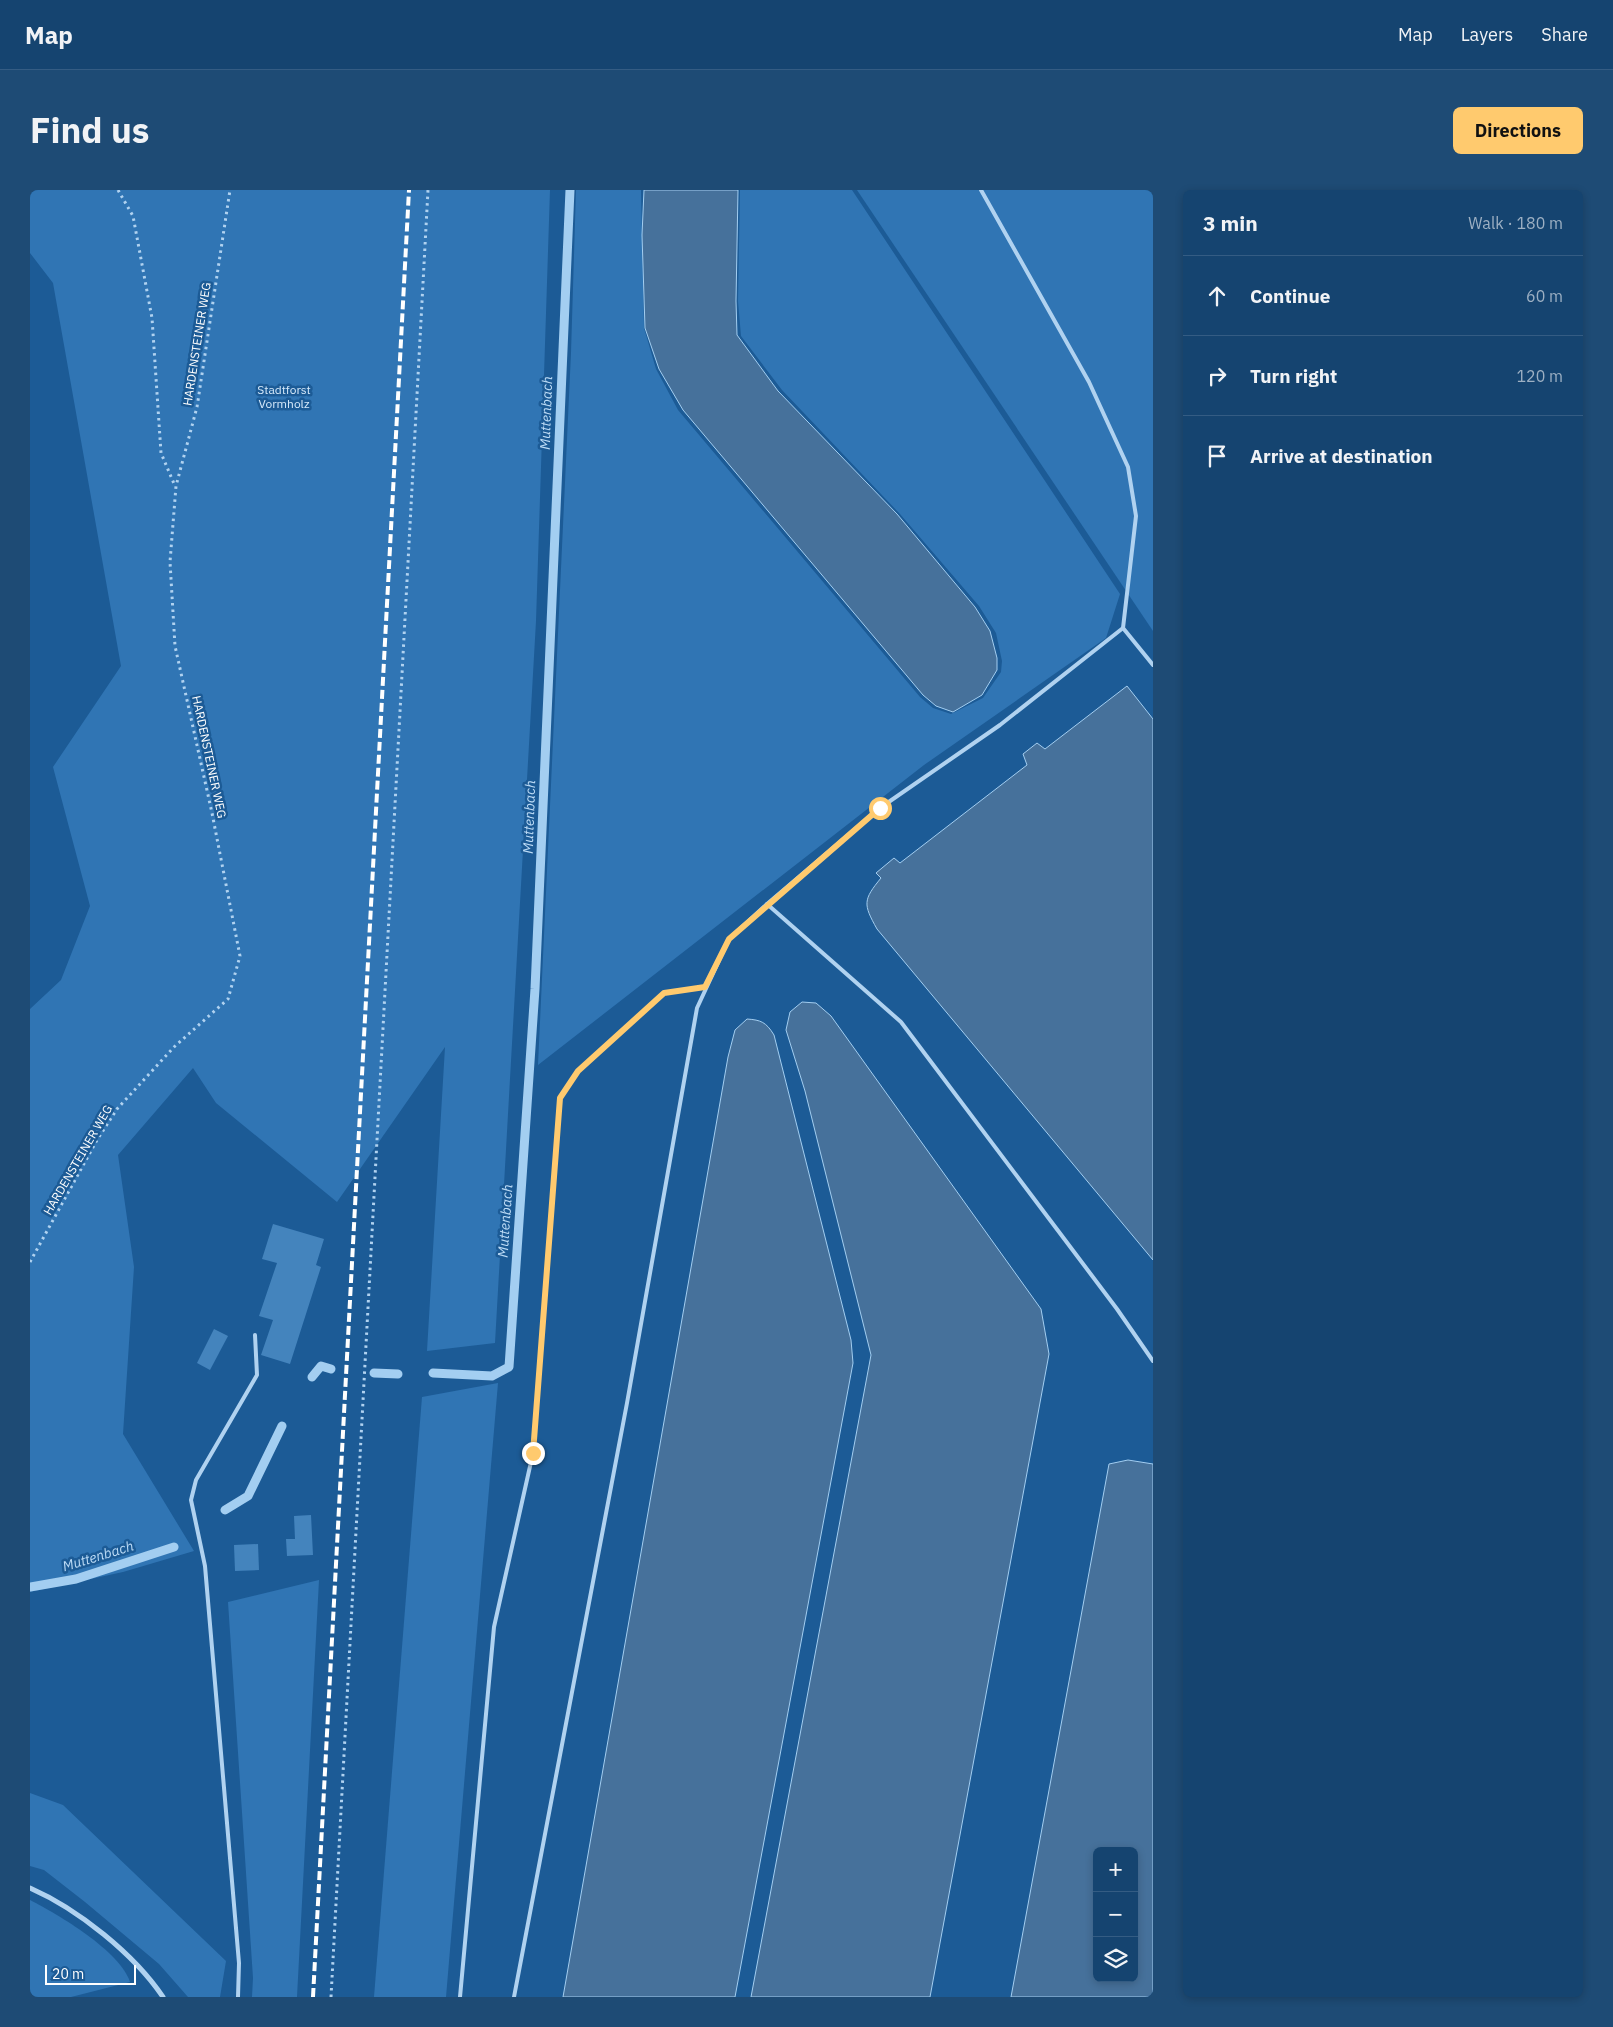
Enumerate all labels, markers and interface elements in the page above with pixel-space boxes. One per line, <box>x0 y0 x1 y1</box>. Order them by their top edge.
text: Map <box>25 19 73 51</box>
text: Map <box>1398 23 1433 46</box>
text: Layers <box>1461 23 1513 46</box>
text: Share <box>1541 23 1588 46</box>
text: Find us <box>30 107 149 153</box>
button: Directions <box>1453 107 1583 154</box>
text: 3 min <box>1203 209 1258 237</box>
text: Walk · 180 m <box>1468 213 1563 233</box>
street label: HARDENSTEINER WEG <box>179 281 214 407</box>
icon: ahead <box>1203 282 1231 310</box>
text: Continue <box>1250 284 1330 308</box>
text: 60 m <box>1526 286 1563 306</box>
icon: right <box>1203 362 1231 390</box>
text: Turn right <box>1250 364 1337 388</box>
text: 120 m <box>1516 366 1563 386</box>
water label: Muttenbach <box>536 376 556 450</box>
park label: Stadtforst Vormholz <box>257 382 311 411</box>
icon: arrive <box>1203 442 1231 470</box>
text: Arrive at destination <box>1250 444 1433 468</box>
street label: HARDENSTEINER WEG <box>189 694 230 820</box>
water label: Muttenbach <box>519 780 539 854</box>
route start <box>869 797 892 820</box>
street label: HARDENSTEINER WEG <box>40 1102 115 1218</box>
water label: Muttenbach <box>493 1184 517 1258</box>
route end <box>522 1442 545 1465</box>
water label: Muttenbach <box>60 1537 136 1575</box>
map controls <box>1093 1847 1138 1982</box>
button: + <box>1093 1847 1138 1892</box>
button: − <box>1093 1892 1138 1937</box>
button: layers <box>1093 1937 1138 1982</box>
scale bar <box>45 1962 136 1985</box>
text: 20 m <box>52 1965 84 1983</box>

